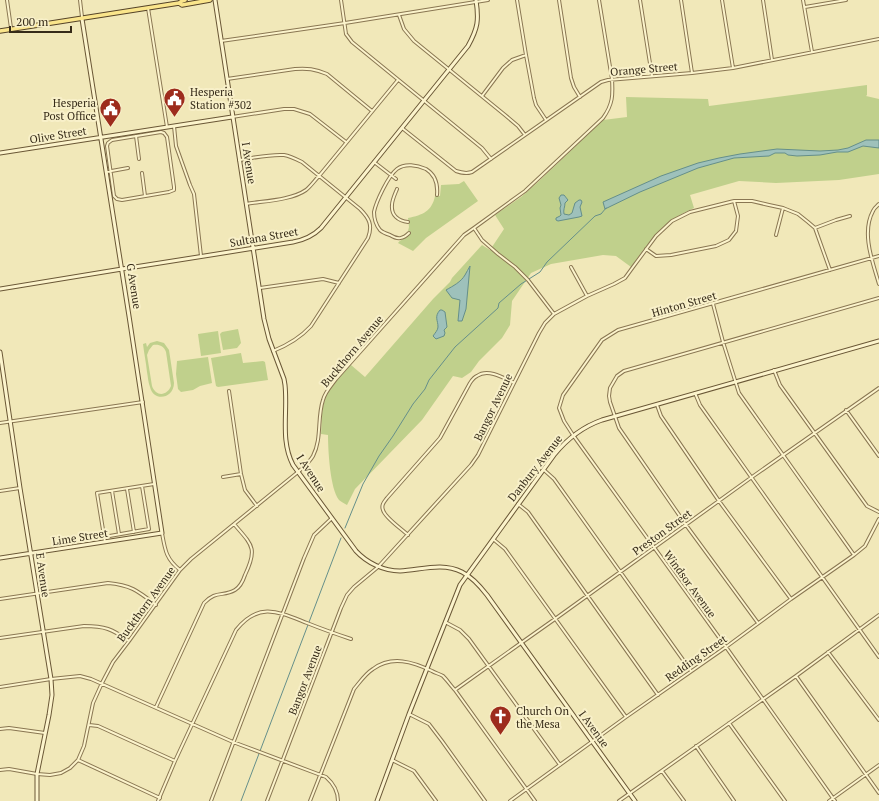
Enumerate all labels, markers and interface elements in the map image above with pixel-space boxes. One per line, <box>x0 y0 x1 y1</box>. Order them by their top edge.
scale bar <box>10 8 71 34</box>
text: 200 m <box>16 14 49 29</box>
street label: Orange Street <box>610 59 678 79</box>
public building icon: Hesperia Station #302 <box>162 85 188 118</box>
place label: Hesperia Station #302 <box>190 85 252 112</box>
place label: Hesperia Post Office <box>43 96 96 123</box>
public building icon: Hesperia Post Office <box>98 96 124 129</box>
street label: Olive Street <box>28 124 88 146</box>
street label: I Avenue <box>239 141 259 185</box>
street label: Sultana Street <box>229 224 299 250</box>
street label: G Avenue <box>123 262 145 310</box>
street label: Hinton Street <box>650 288 718 320</box>
street label: Buckthorn Avenue <box>318 312 386 390</box>
street label: Bangor Avenue <box>471 371 516 443</box>
street label: Danbury Avenue <box>505 432 566 504</box>
street label: I Avenue <box>294 451 329 495</box>
street label: Preston Street <box>630 506 694 558</box>
street label: Lime Street <box>51 526 109 548</box>
street label: Windsor Avenue <box>661 548 719 621</box>
street label: E Avenue <box>33 552 53 599</box>
street label: Buckthorn Avenue <box>114 563 178 644</box>
street label: Redding Street <box>662 632 730 684</box>
street label: Bangor Avenue <box>285 643 325 717</box>
church icon: Church On the Mesa <box>488 704 514 737</box>
place label: Church On the Mesa <box>516 704 569 731</box>
street label: I Avenue <box>576 708 612 751</box>

